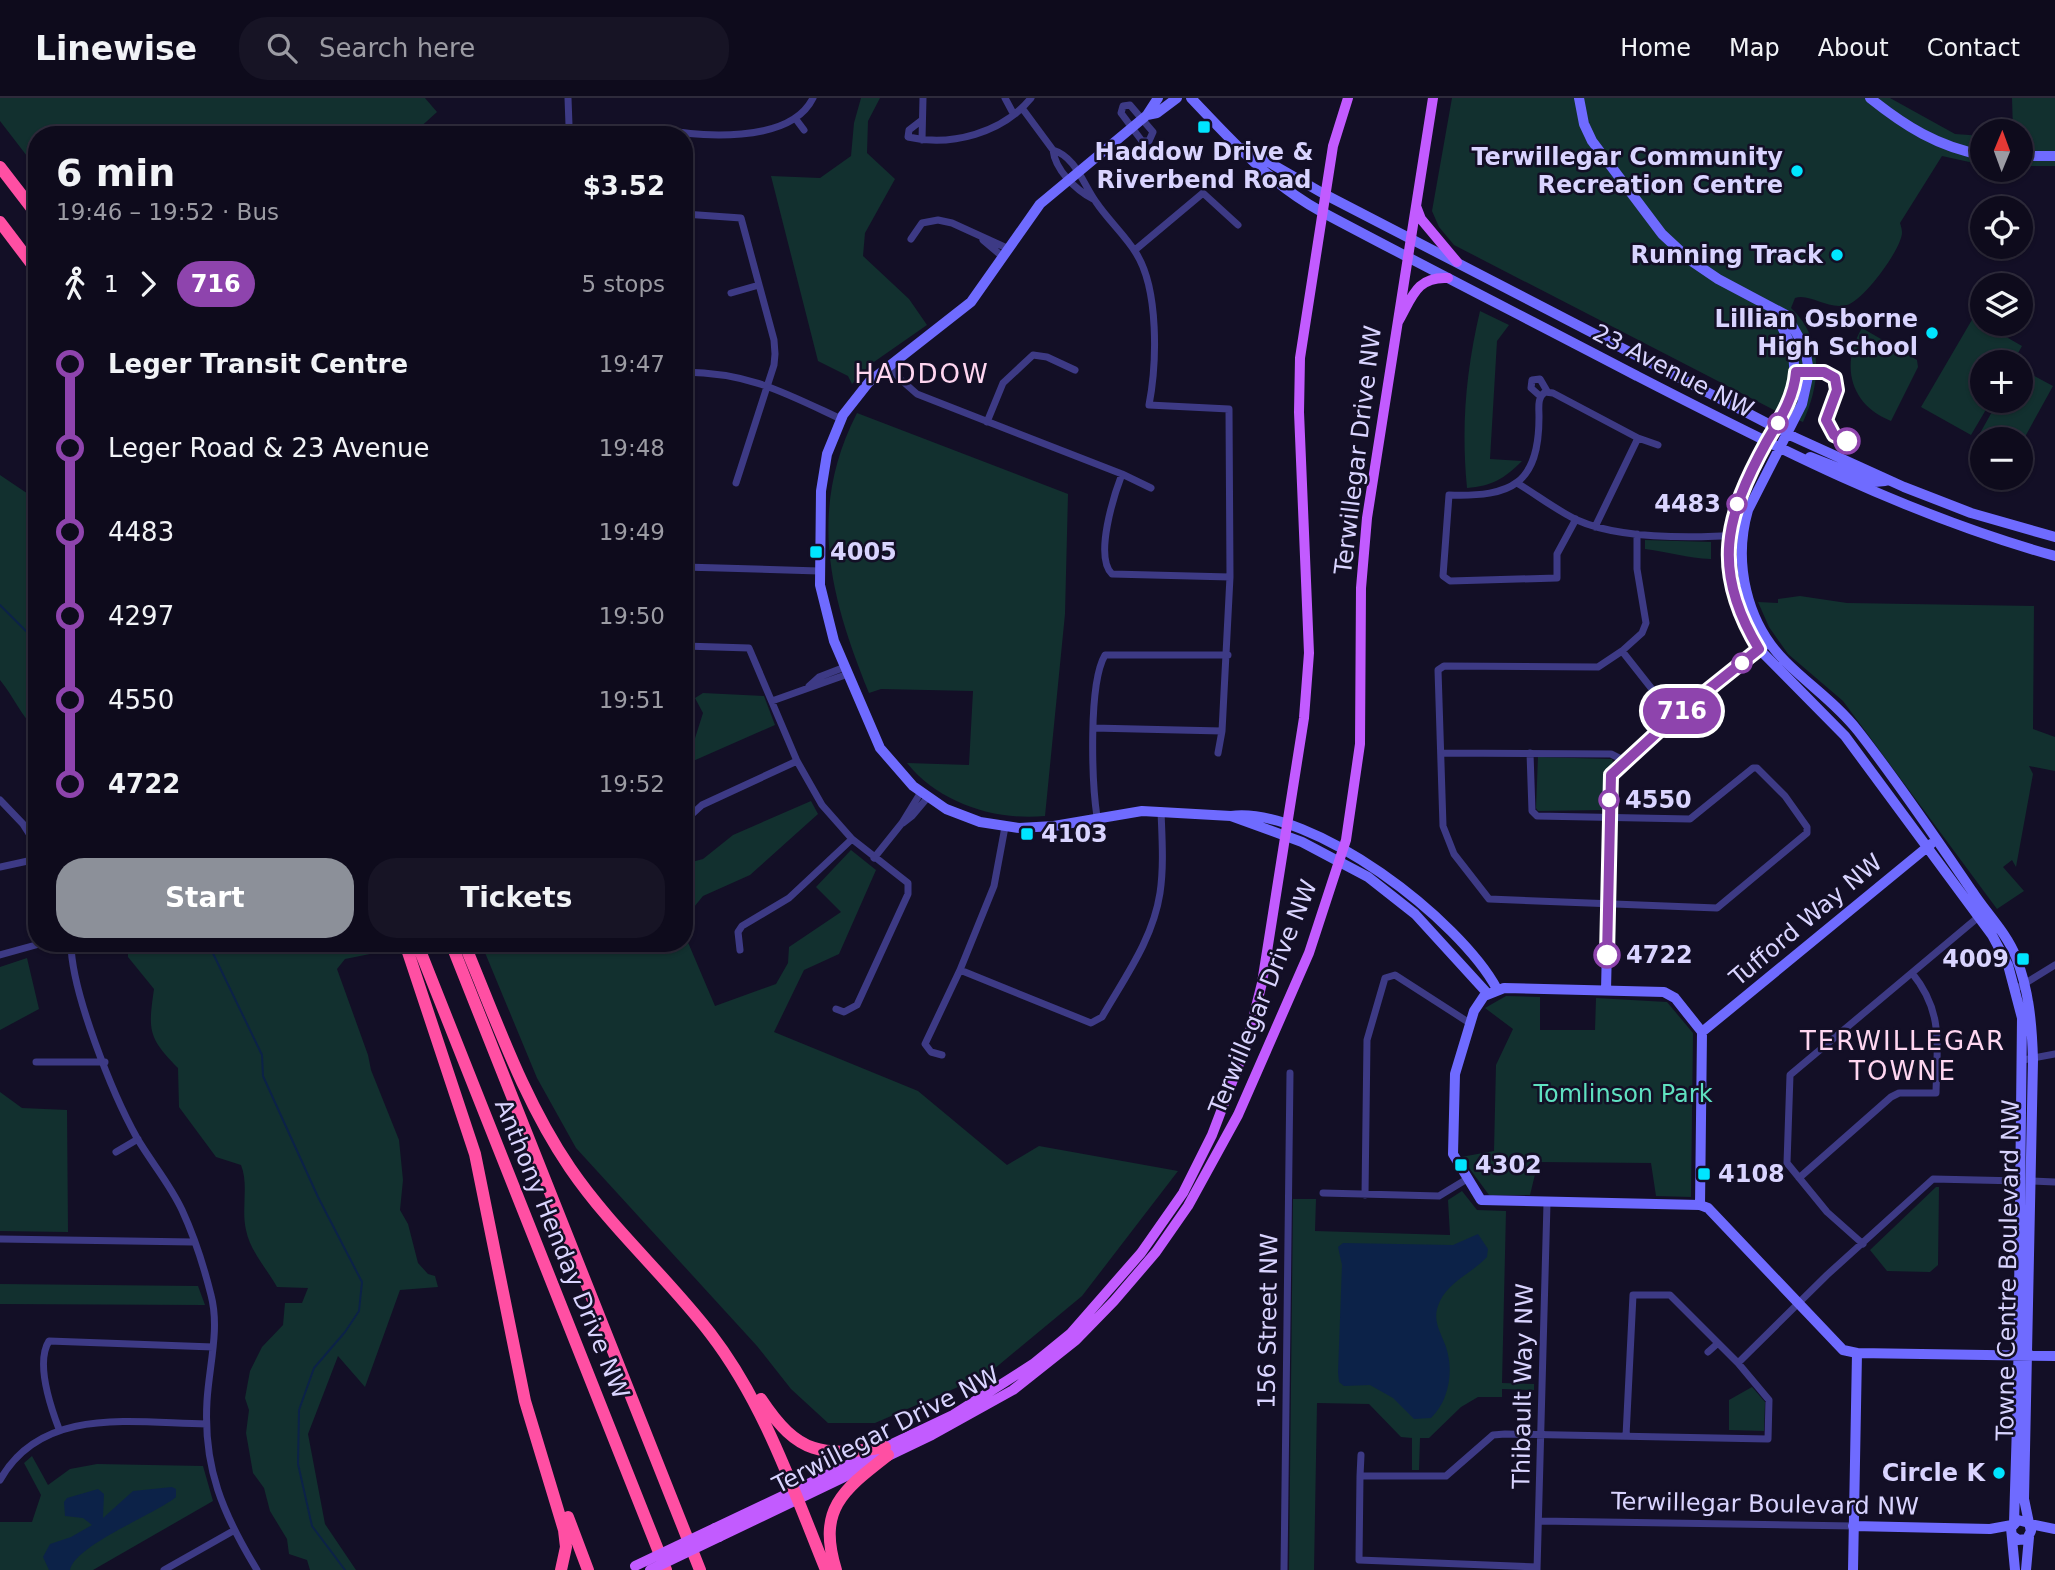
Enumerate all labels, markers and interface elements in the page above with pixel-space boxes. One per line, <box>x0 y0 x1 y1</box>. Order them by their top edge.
search box <box>239 17 729 80</box>
text: Linewise <box>35 29 197 68</box>
icon: search <box>263 29 301 67</box>
text: Search here <box>319 33 475 63</box>
text: Home <box>1620 34 1691 62</box>
text: Map <box>1729 34 1780 62</box>
text: About <box>1818 34 1889 62</box>
text: Contact <box>1927 34 2020 62</box>
marker: Haddow Drive & Riverbend Road <box>1196 119 1212 135</box>
north arrow <box>1970 119 2034 182</box>
map controls <box>1970 119 2033 490</box>
place label: Haddow Drive & Riverbend Road <box>1095 138 1313 194</box>
place label: Terwillegar Community Recreation Centre <box>1471 143 1783 199</box>
text: 6 min <box>56 151 175 195</box>
marker: Terwillegar Community Recreation Centre <box>1789 163 1805 179</box>
text: $3.52 <box>583 171 665 201</box>
button: locate <box>1970 196 2033 259</box>
text: 19:46 – 19:52 · Bus <box>56 199 279 225</box>
place label: Running Track <box>1630 241 1824 269</box>
marker: Running Track <box>1829 247 1845 263</box>
icon: walk <box>56 265 94 303</box>
icon: forward <box>129 265 167 303</box>
text: 716 <box>191 270 241 298</box>
text: 1 <box>104 271 119 297</box>
text: 5 stops <box>581 271 665 297</box>
button: layers <box>1970 273 2033 336</box>
place label: Lillian Osborne High School <box>1715 305 1918 361</box>
street label: 23 Avenue NW <box>1588 318 1758 424</box>
street label: Terwillegar Drive NW <box>1329 324 1387 577</box>
marker: Lillian Osborne High School <box>1924 325 1940 341</box>
text: Leger Transit Centre <box>108 349 408 379</box>
button: + <box>1970 350 2033 413</box>
text: 19:47 <box>599 351 665 377</box>
district label: HADDOW <box>854 359 990 389</box>
unlabelled marker <box>1768 413 1788 433</box>
button: − <box>1970 427 2033 490</box>
unlabelled marker <box>1834 428 1860 454</box>
text: Leger Road & 23 Avenue <box>108 433 429 463</box>
text: 19:48 <box>599 435 665 461</box>
place label: 4483 <box>1654 490 1721 518</box>
marker: 4483 <box>1727 494 1747 514</box>
text: 4483 <box>108 517 174 547</box>
text: 19:49 <box>599 519 665 545</box>
place label: 4005 <box>830 538 897 566</box>
marker: 4005 <box>808 544 824 560</box>
text: 4297 <box>108 601 174 631</box>
text: 19:50 <box>599 603 665 629</box>
unlabelled marker <box>1732 653 1752 673</box>
text: 4550 <box>108 685 174 715</box>
text: 19:51 <box>599 687 665 713</box>
line badge: 716 <box>1642 688 1722 734</box>
text: 716 <box>1657 697 1707 725</box>
text: 4722 <box>108 769 180 799</box>
text: 19:52 <box>599 771 665 797</box>
place label: 4550 <box>1625 786 1692 814</box>
marker: 4550 <box>1599 790 1619 810</box>
place label: 4103 <box>1041 820 1108 848</box>
marker: 4103 <box>1019 826 1035 842</box>
street label: Tufford Way NW <box>1723 848 1888 992</box>
button: Start <box>56 858 354 938</box>
button: Tickets <box>368 858 665 938</box>
street label: Terwillegar Drive NW <box>1203 876 1323 1119</box>
place label: 4722 <box>1626 941 1693 969</box>
marker: 4722 <box>1594 942 1620 968</box>
place label: 4009 <box>1942 945 2009 973</box>
marker: 4009 <box>2015 951 2031 967</box>
district label: TERWILLEGAR TOWNE <box>1799 1026 2006 1086</box>
park label: Tomlinson Park <box>1532 1080 1713 1108</box>
street label: Anthony Henday Drive NW <box>489 1095 635 1403</box>
street label: Towne Centre Boulevard NW <box>1991 1099 2025 1442</box>
place label: 4302 <box>1475 1151 1542 1179</box>
marker: 4302 <box>1453 1157 1469 1173</box>
place label: 4108 <box>1718 1160 1785 1188</box>
marker: 4108 <box>1696 1166 1712 1182</box>
street label: 156 Street NW <box>1252 1233 1284 1409</box>
street label: Thibault Way NW <box>1507 1283 1539 1490</box>
street label: Terwillegar Drive NW <box>767 1361 1004 1500</box>
place label: Circle K <box>1882 1459 1986 1487</box>
marker: Circle K <box>1991 1465 2007 1481</box>
street label: Terwillegar Boulevard NW <box>1610 1487 1919 1521</box>

